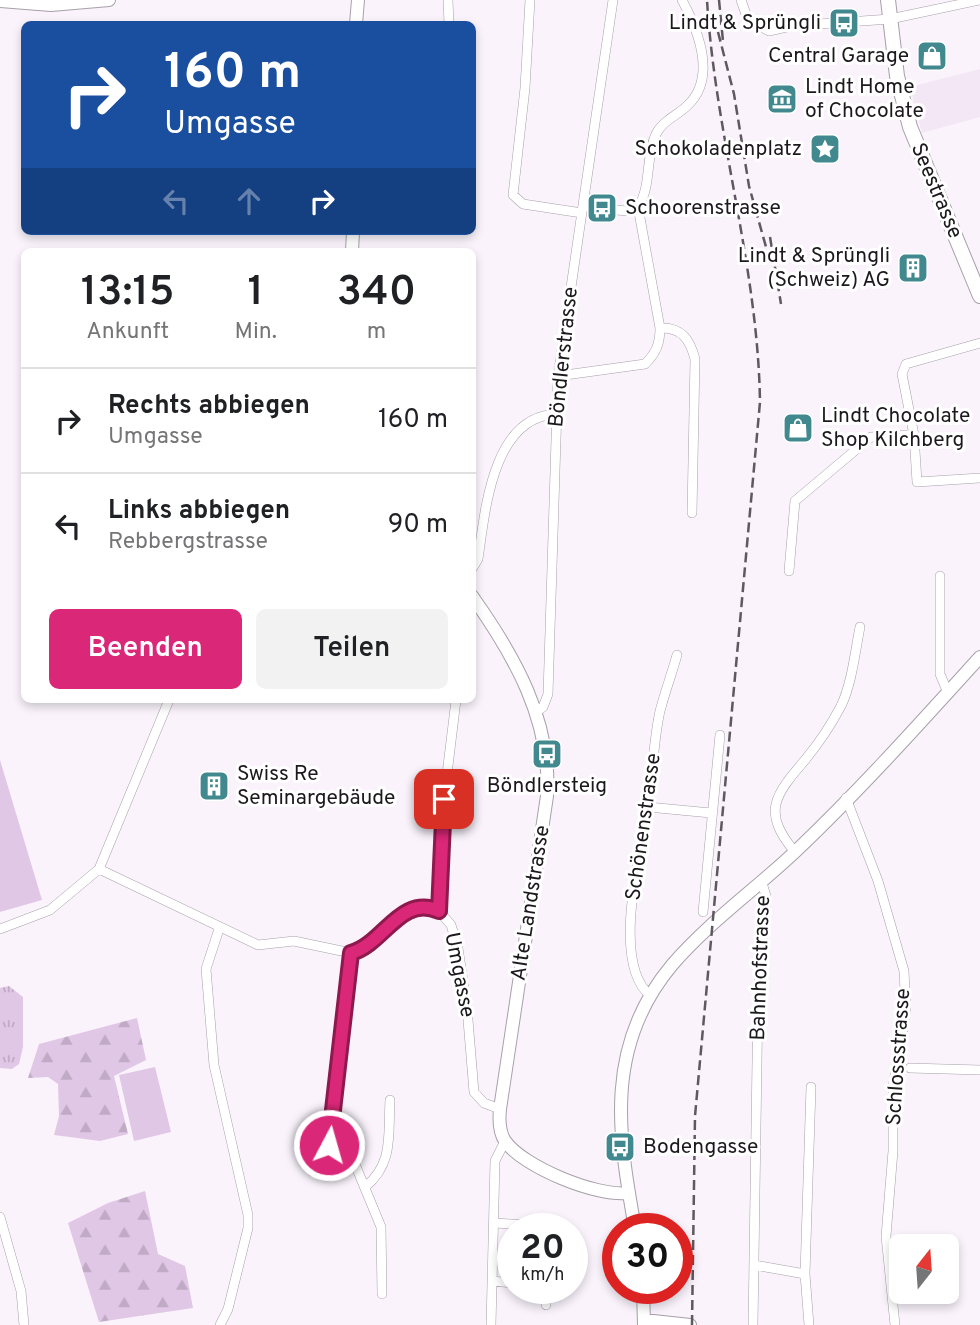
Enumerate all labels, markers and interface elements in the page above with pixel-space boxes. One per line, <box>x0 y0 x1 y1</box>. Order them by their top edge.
bus stop icon: Lindt & Sprüngli <box>827 6 861 40</box>
place label: Lindt & Sprüngli <box>669 10 821 37</box>
shop icon: Central Garage <box>915 39 949 73</box>
place label: Central Garage <box>768 43 909 70</box>
text: 160 m <box>164 44 301 106</box>
icon: right <box>49 49 140 140</box>
place label: Lindt Home of Chocolate <box>805 74 924 125</box>
museum icon: Lindt Home of Chocolate <box>765 82 799 116</box>
text: Umgasse <box>164 105 296 145</box>
place icon: Schokoladenplatz <box>808 132 842 166</box>
place label: Schokoladenplatz <box>634 136 802 163</box>
street label: Seestrasse <box>904 139 968 243</box>
icon: left <box>157 182 195 220</box>
icon: ahead <box>230 182 268 220</box>
icon: right <box>303 182 341 220</box>
bus stop icon: Schoorenstrasse <box>585 191 619 225</box>
place label: Schoorenstrasse <box>625 195 781 222</box>
place label: Lindt & Sprüngli (Schweiz) AG <box>738 243 890 294</box>
building icon: Lindt & Sprüngli (Schweiz) AG <box>896 251 930 285</box>
text: 13:15 <box>81 267 175 320</box>
text: 1 <box>248 267 264 320</box>
text: 340 <box>337 267 416 320</box>
street label: Böndlerstrasse <box>543 286 585 428</box>
text: Ankunft <box>86 318 169 347</box>
text: Min. <box>234 318 277 347</box>
text: m <box>367 318 386 347</box>
text: Rechts abbiegen <box>108 390 310 423</box>
icon: right <box>49 402 87 440</box>
place label: Lindt Chocolate Shop Kilchberg <box>821 403 970 454</box>
text: 160 m <box>378 404 448 437</box>
shop icon: Lindt Chocolate Shop Kilchberg <box>781 411 815 445</box>
text: Umgasse <box>108 423 203 452</box>
text: Links abbiegen <box>108 495 290 528</box>
icon: left <box>49 507 87 545</box>
text: 90 m <box>388 509 448 542</box>
text: Rebbergstrasse <box>108 528 268 557</box>
button: Beenden <box>49 609 242 689</box>
button: Teilen <box>256 609 448 689</box>
bus stop icon: Böndlersteig <box>530 737 564 771</box>
street label: Schönenstrasse <box>620 752 668 902</box>
place label: Swiss Re Seminargebäude <box>237 761 395 812</box>
building icon: Swiss Re Seminargebäude <box>197 769 231 803</box>
pin <box>414 769 474 829</box>
place label: Böndlersteig <box>487 773 607 800</box>
icon: arrive <box>425 780 463 818</box>
street label: Alte Landstrasse <box>505 823 557 983</box>
street label: Bahnhofstrasse <box>745 895 777 1041</box>
street label: Umgasse <box>438 930 480 1020</box>
street label: Schlossstrasse <box>881 987 917 1127</box>
position arrow <box>292 1108 366 1182</box>
bus stop icon: Bodengasse <box>603 1130 637 1164</box>
place label: Bodengasse <box>643 1134 758 1161</box>
speed limit sign: 30 <box>602 1213 693 1304</box>
text: 20 <box>520 1227 565 1271</box>
north arrow <box>889 1234 959 1304</box>
map controls <box>889 1234 959 1304</box>
text: km/h <box>521 1264 564 1287</box>

